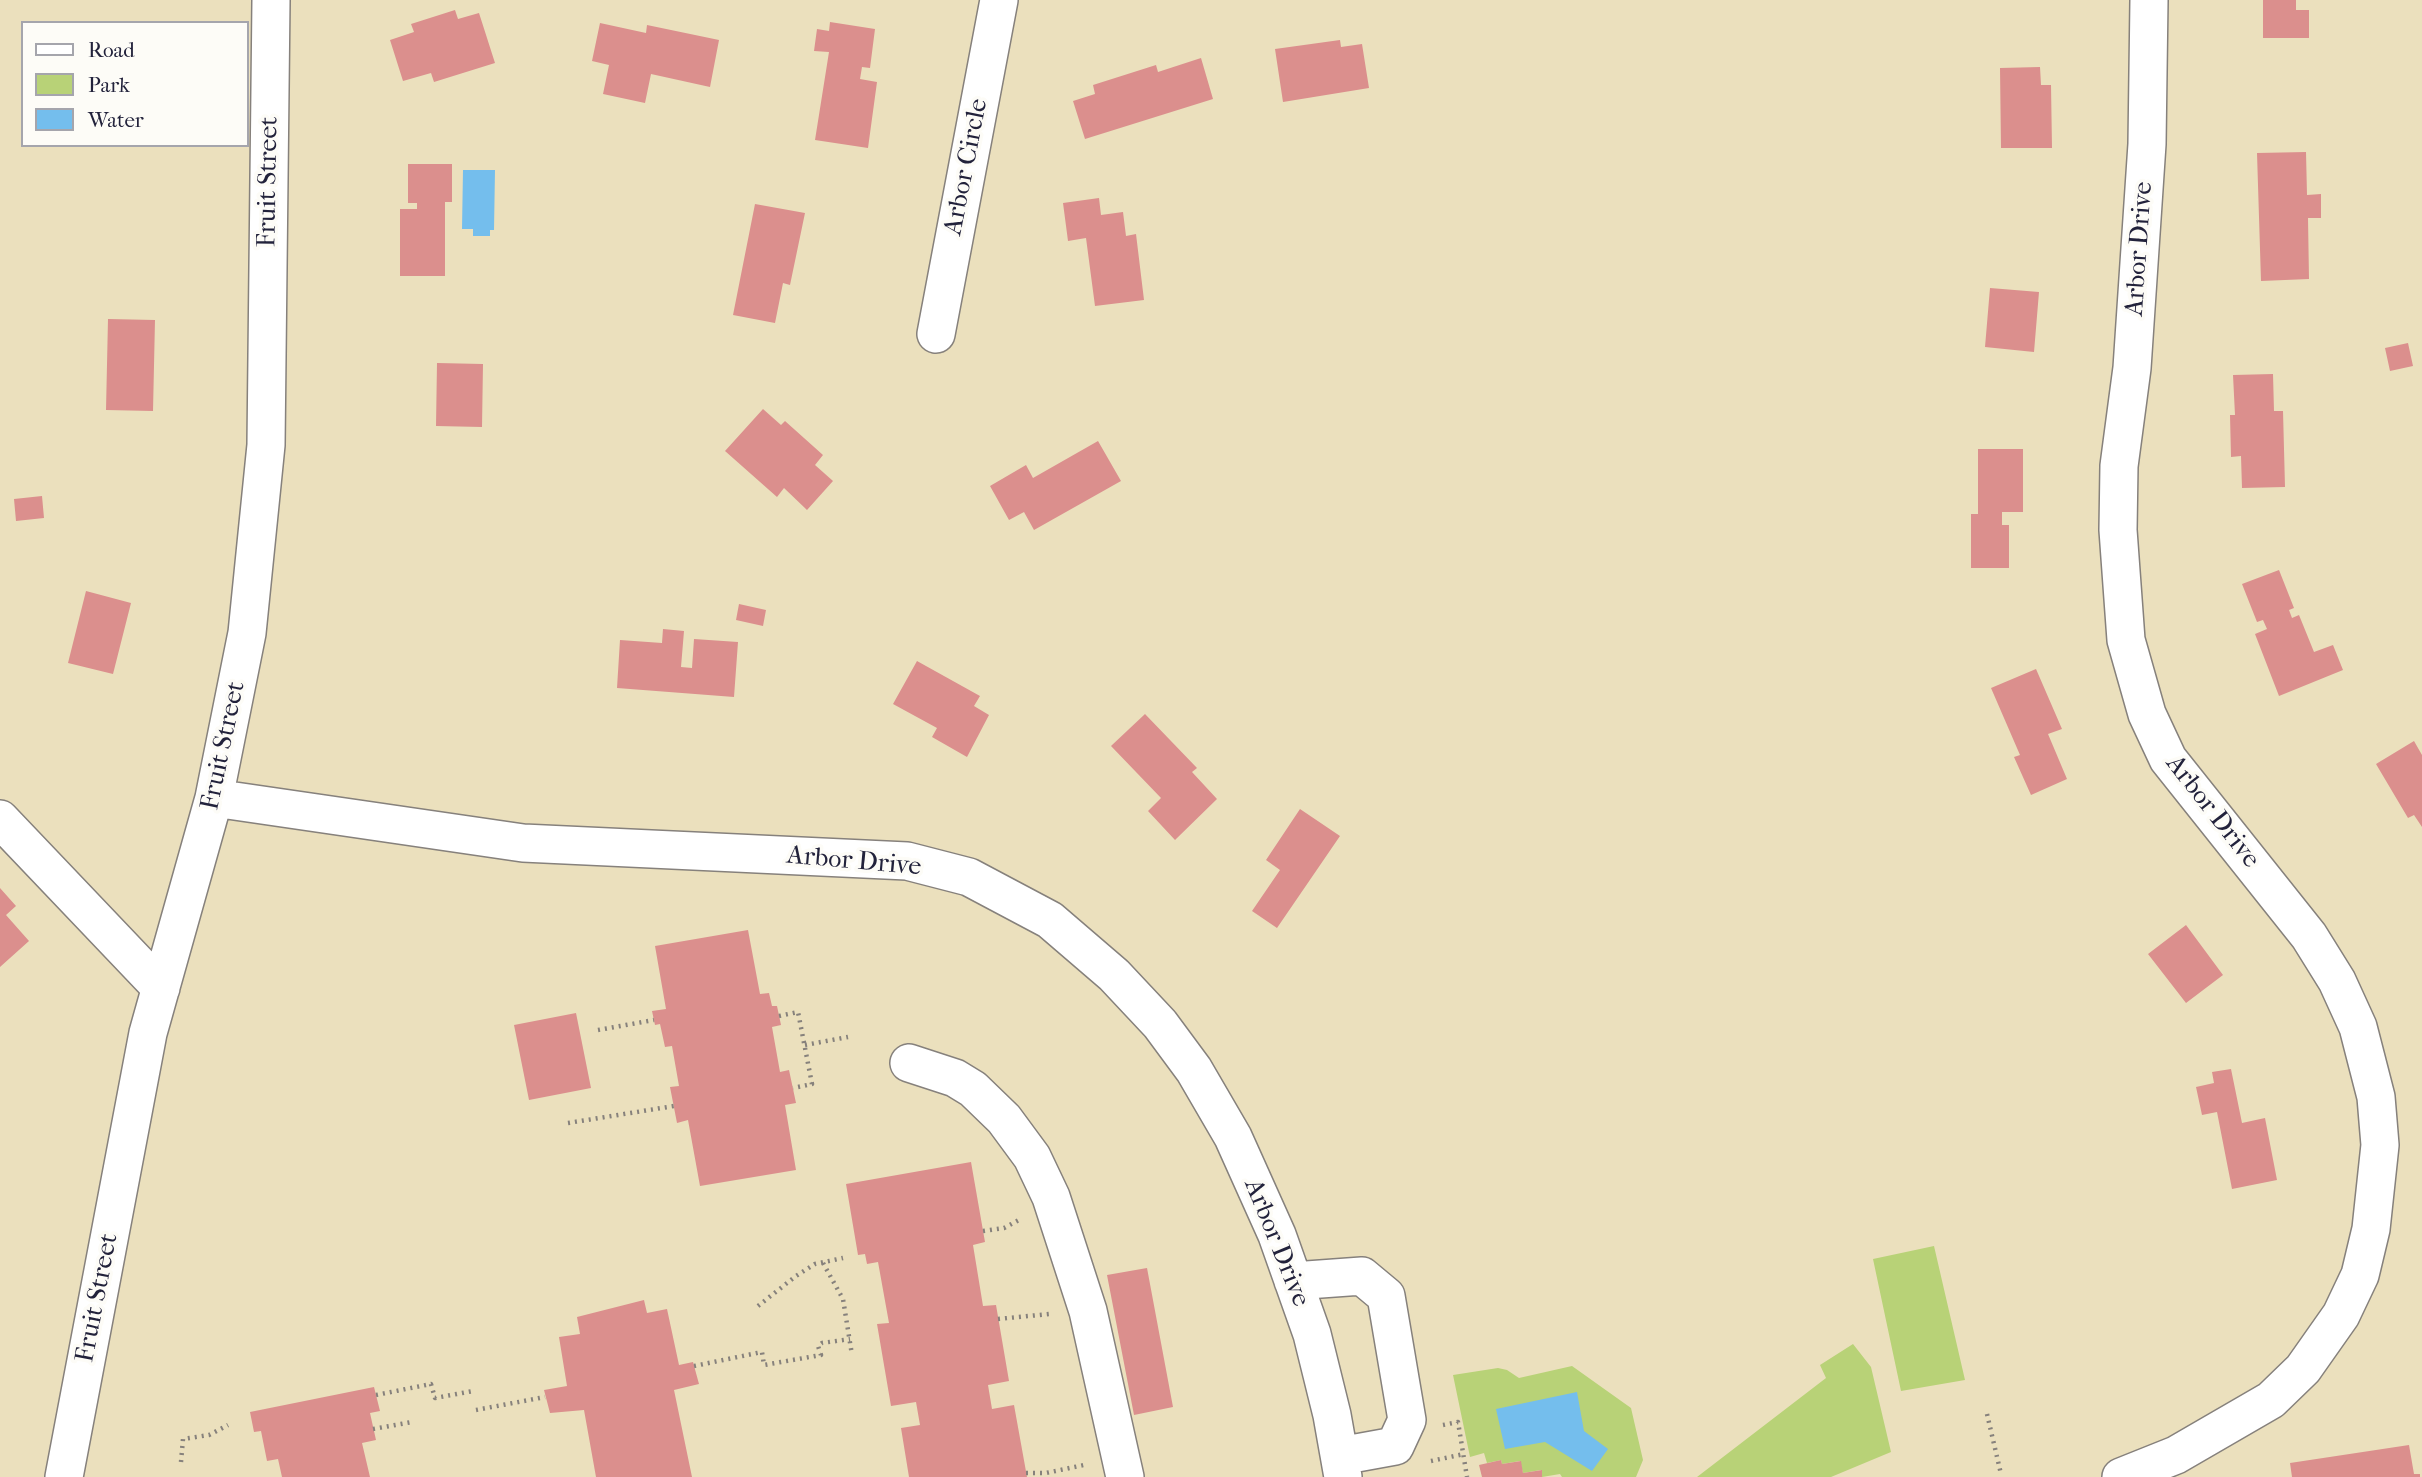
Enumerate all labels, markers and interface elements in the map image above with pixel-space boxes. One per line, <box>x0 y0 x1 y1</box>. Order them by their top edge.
legend <box>21 21 248 147</box>
text: Road <box>88 38 135 62</box>
text: Park <box>88 73 130 97</box>
street label: Arbor Circle <box>938 96 996 238</box>
text: Water <box>88 108 144 132</box>
street label: Fruit Street <box>252 116 286 248</box>
street label: Arbor Drive <box>2120 181 2160 317</box>
street label: Fruit Street <box>195 679 253 813</box>
street label: Arbor Drive <box>2158 749 2266 875</box>
street label: Arbor Drive <box>786 841 922 883</box>
street label: Arbor Drive <box>1236 1175 1316 1311</box>
street label: Fruit Street <box>70 1231 126 1365</box>

